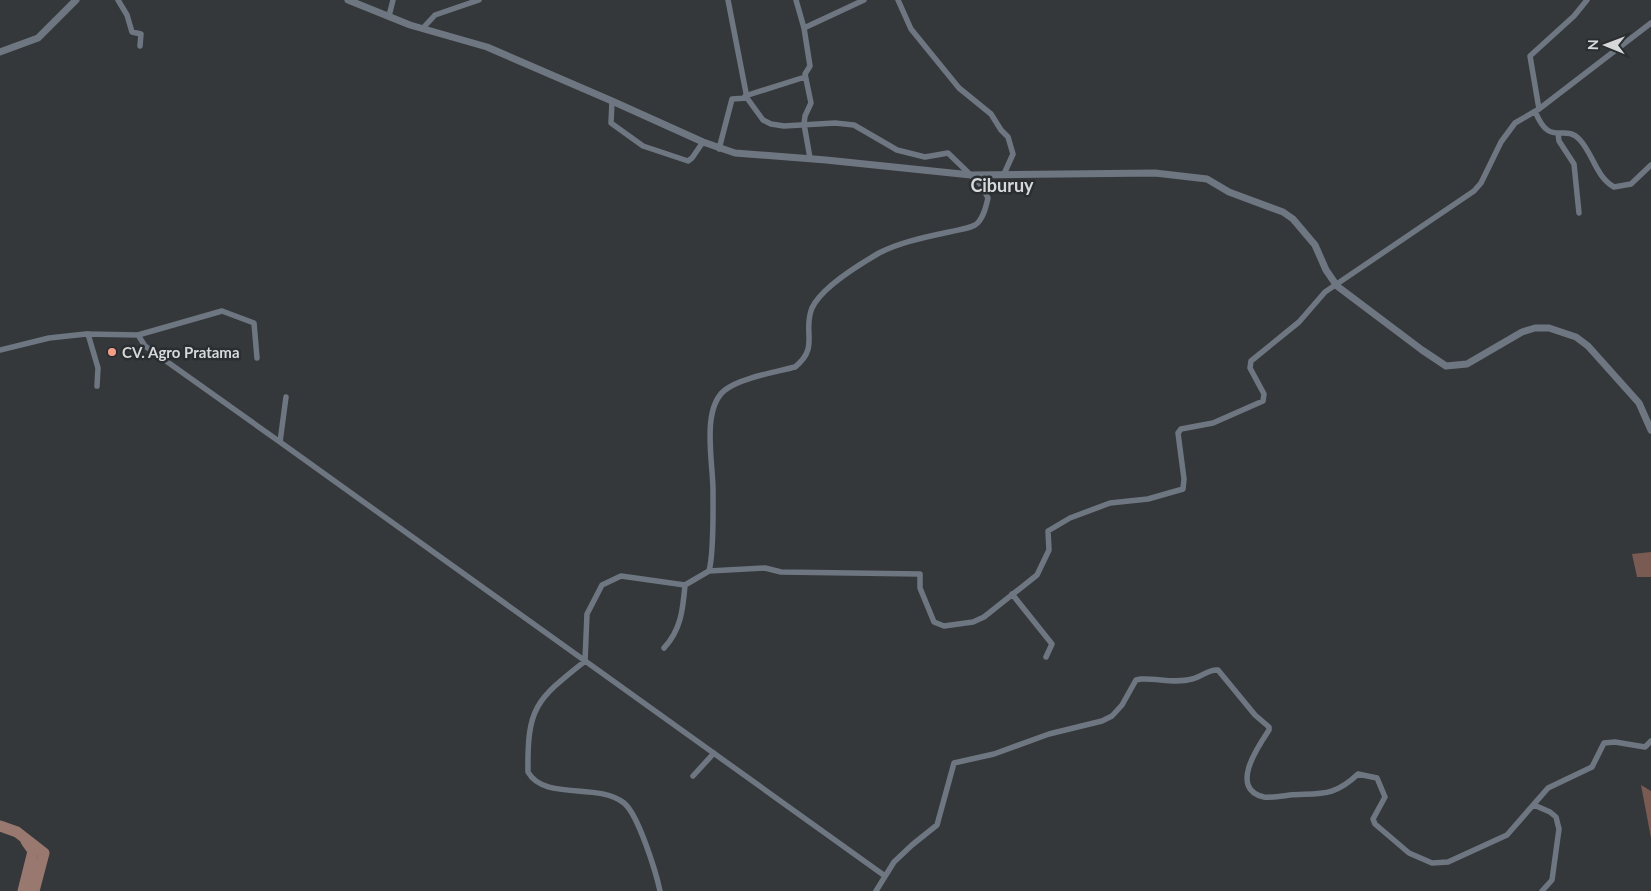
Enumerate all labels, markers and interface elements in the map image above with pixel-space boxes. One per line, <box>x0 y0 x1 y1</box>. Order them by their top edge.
north arrow <box>1581 20 1631 70</box>
text: N <box>1584 39 1601 50</box>
district label: Ciburuy <box>970 174 1034 196</box>
place label: CV. Agro Pratama <box>122 343 240 361</box>
marker: CV. Agro Pratama <box>106 346 118 358</box>

